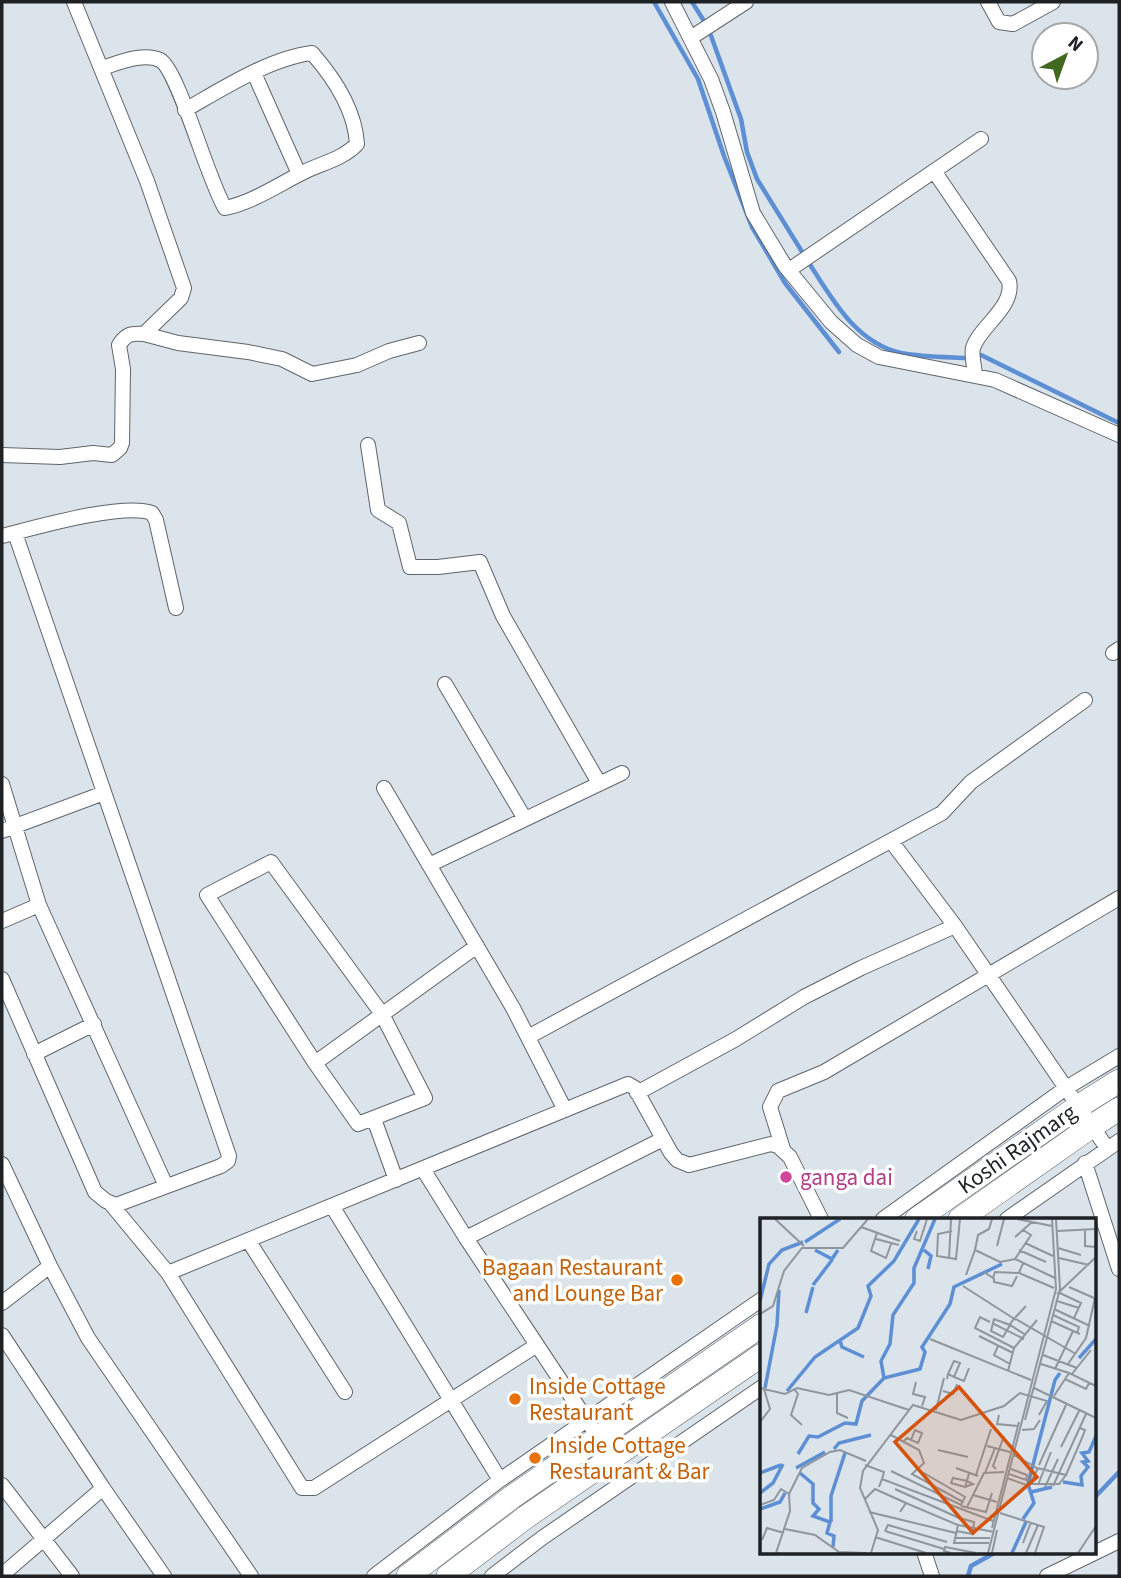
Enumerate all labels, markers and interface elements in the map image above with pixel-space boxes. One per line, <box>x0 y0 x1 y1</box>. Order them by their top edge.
north arrow <box>1030 21 1100 91</box>
text: N <box>1062 30 1089 59</box>
street label: Koshi Rajmarg <box>951 1096 1083 1202</box>
place label: ganga dai <box>800 1161 893 1194</box>
marker: ganga dai <box>778 1169 794 1185</box>
inset map <box>760 1218 1096 1554</box>
place label: Bagaan Restaurant and Lounge Bar <box>482 1251 664 1310</box>
marker: Bagaan Restaurant and Lounge Bar <box>669 1272 685 1288</box>
place label: Inside Cottage Restaurant <box>529 1370 666 1429</box>
marker: Inside Cottage Restaurant <box>507 1391 523 1407</box>
place label: Inside Cottage Restaurant & Bar <box>549 1429 711 1488</box>
marker: Inside Cottage Restaurant & Bar <box>527 1450 543 1466</box>

